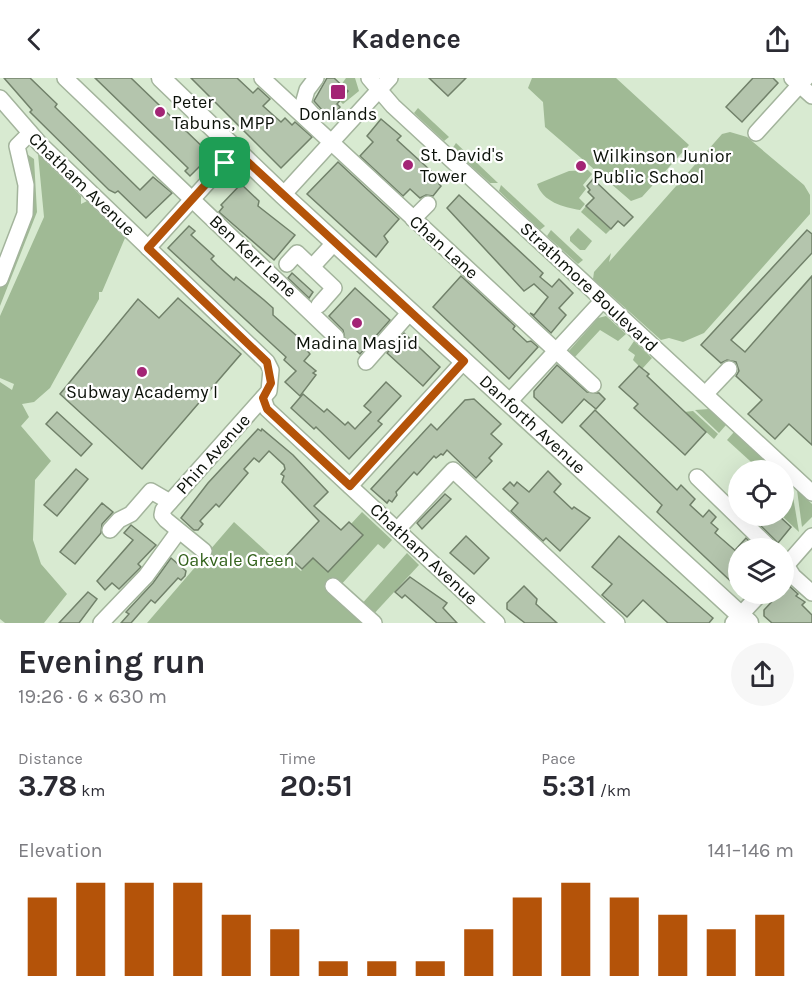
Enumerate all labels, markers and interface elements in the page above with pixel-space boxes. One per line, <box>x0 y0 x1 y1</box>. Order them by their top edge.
icon: back <box>18 23 51 56</box>
text: Kadence <box>351 23 461 55</box>
icon: share <box>761 23 794 56</box>
marker: Donlands <box>329 83 347 101</box>
place label: Peter Tabuns, MPP <box>172 91 274 134</box>
place label: Donlands <box>299 103 377 125</box>
marker: Peter Tabuns, MPP <box>153 105 167 119</box>
street label: Chatham Avenue <box>24 128 140 240</box>
pin <box>199 137 250 188</box>
place label: St. David's Tower <box>420 144 504 187</box>
place label: Wilkinson Junior Public School <box>593 145 732 188</box>
icon: arrive <box>208 146 241 179</box>
marker: St. David's Tower <box>401 158 415 172</box>
marker: Wilkinson Junior Public School <box>574 159 588 173</box>
street label: Ben Kerr Lane <box>205 210 301 302</box>
street label: Chan Lane <box>405 210 483 284</box>
street label: Strathmore Boulevard <box>515 217 663 357</box>
marker: Madina Masjid <box>350 316 364 330</box>
place label: Madina Masjid <box>296 332 418 354</box>
marker: Subway Academy I <box>135 365 149 379</box>
street label: Danforth Avenue <box>475 370 590 479</box>
place label: Subway Academy I <box>66 381 218 403</box>
street label: Phin Avenue <box>171 409 255 499</box>
map controls <box>728 460 794 604</box>
button: locate <box>728 460 794 526</box>
street label: Chatham Avenue <box>365 498 483 610</box>
button: layers <box>728 538 794 604</box>
park label: Oakvale Green <box>178 549 294 571</box>
text: Evening run <box>18 643 206 681</box>
button: share <box>731 643 794 706</box>
text: 19:26 · 6 × 630 m <box>18 685 167 708</box>
text: Distance <box>18 749 83 768</box>
text: Time <box>280 749 316 768</box>
text: Pace <box>541 749 575 768</box>
text: 3.78 <box>18 768 77 804</box>
text: 20:51 <box>280 768 353 804</box>
text: 5:31 <box>541 768 596 804</box>
text: km <box>77 781 105 800</box>
text: /km <box>596 781 631 800</box>
text: Elevation <box>18 839 103 862</box>
text: 141–146 m <box>707 839 794 862</box>

